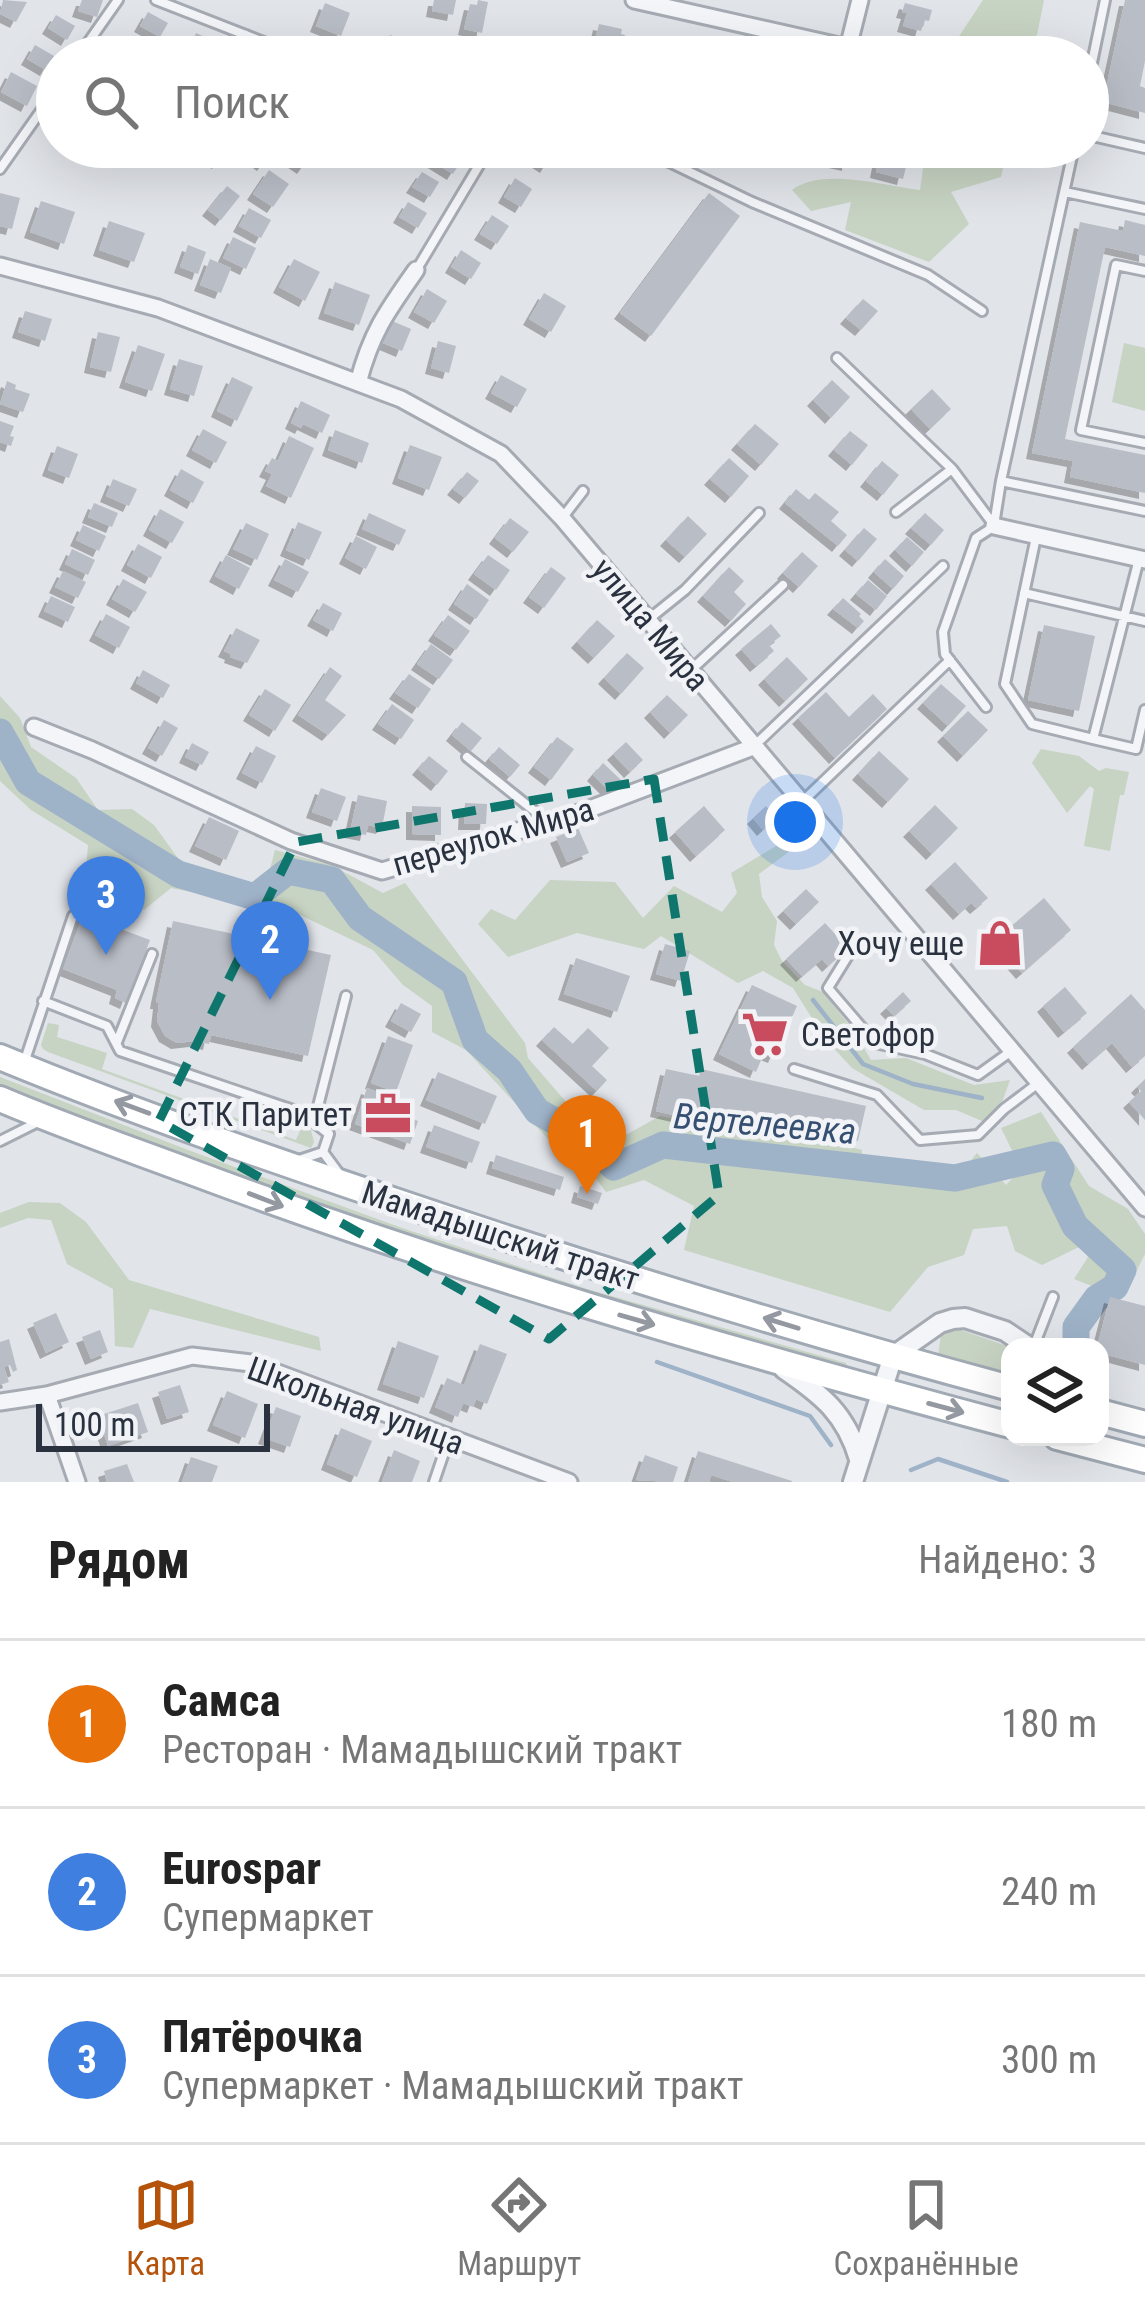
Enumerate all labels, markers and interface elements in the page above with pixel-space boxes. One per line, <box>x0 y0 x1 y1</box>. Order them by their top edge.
search box <box>36 36 1109 168</box>
icon: search <box>78 69 144 135</box>
text: Поиск <box>174 76 290 129</box>
street label: улица Мира <box>584 550 717 699</box>
street label: переулок Мира <box>388 789 598 884</box>
your location <box>765 792 825 852</box>
pin: 3 <box>67 856 145 955</box>
pin: 2 <box>231 901 309 1000</box>
shop icon: Хочу еще <box>975 918 1025 968</box>
place label: Хочу еще <box>837 924 964 963</box>
supermarket icon: Светофор <box>740 1009 790 1059</box>
place label: Светофор <box>801 1015 935 1054</box>
office icon: СТК Паритет <box>363 1089 413 1139</box>
one-way arrow <box>114 1095 151 1117</box>
place label: СТК Паритет <box>179 1095 352 1134</box>
pin: 1 <box>548 1095 626 1194</box>
water label: Вертелеевка <box>672 1095 858 1153</box>
street label: Мамадышский тракт <box>357 1172 645 1299</box>
one-way arrow <box>247 1191 284 1213</box>
one-way arrow <box>618 1310 656 1332</box>
one-way arrow <box>763 1311 801 1333</box>
map controls <box>1001 1338 1109 1446</box>
button: layers <box>1001 1338 1109 1446</box>
street label: Школьная улица <box>242 1348 469 1463</box>
scale bar <box>36 1398 270 1451</box>
one-way arrow <box>926 1398 964 1420</box>
text: 100 m <box>54 1405 135 1444</box>
text: Рядом <box>48 1531 190 1590</box>
text: Найдено: 3 <box>918 1537 1097 1583</box>
text: Самса <box>162 1674 281 1727</box>
text: 1 <box>77 1701 97 1747</box>
text: 180 m <box>1001 1701 1097 1747</box>
text: Ресторан · Мамадышский тракт <box>162 1727 682 1773</box>
text: Eurospar <box>162 1842 321 1895</box>
text: 2 <box>77 1869 97 1915</box>
text: 240 m <box>1001 1869 1097 1915</box>
text: Супермаркет <box>162 1895 374 1941</box>
text: Пятёрочка <box>162 2010 363 2063</box>
text: 3 <box>77 2037 97 2083</box>
text: 300 m <box>1001 2037 1097 2083</box>
text: Супермаркет · Мамадышский тракт <box>162 2063 744 2109</box>
tab: Карта <box>126 2172 205 2283</box>
tab: Маршрут <box>457 2172 581 2283</box>
tab: Сохранённые <box>834 2172 1019 2283</box>

